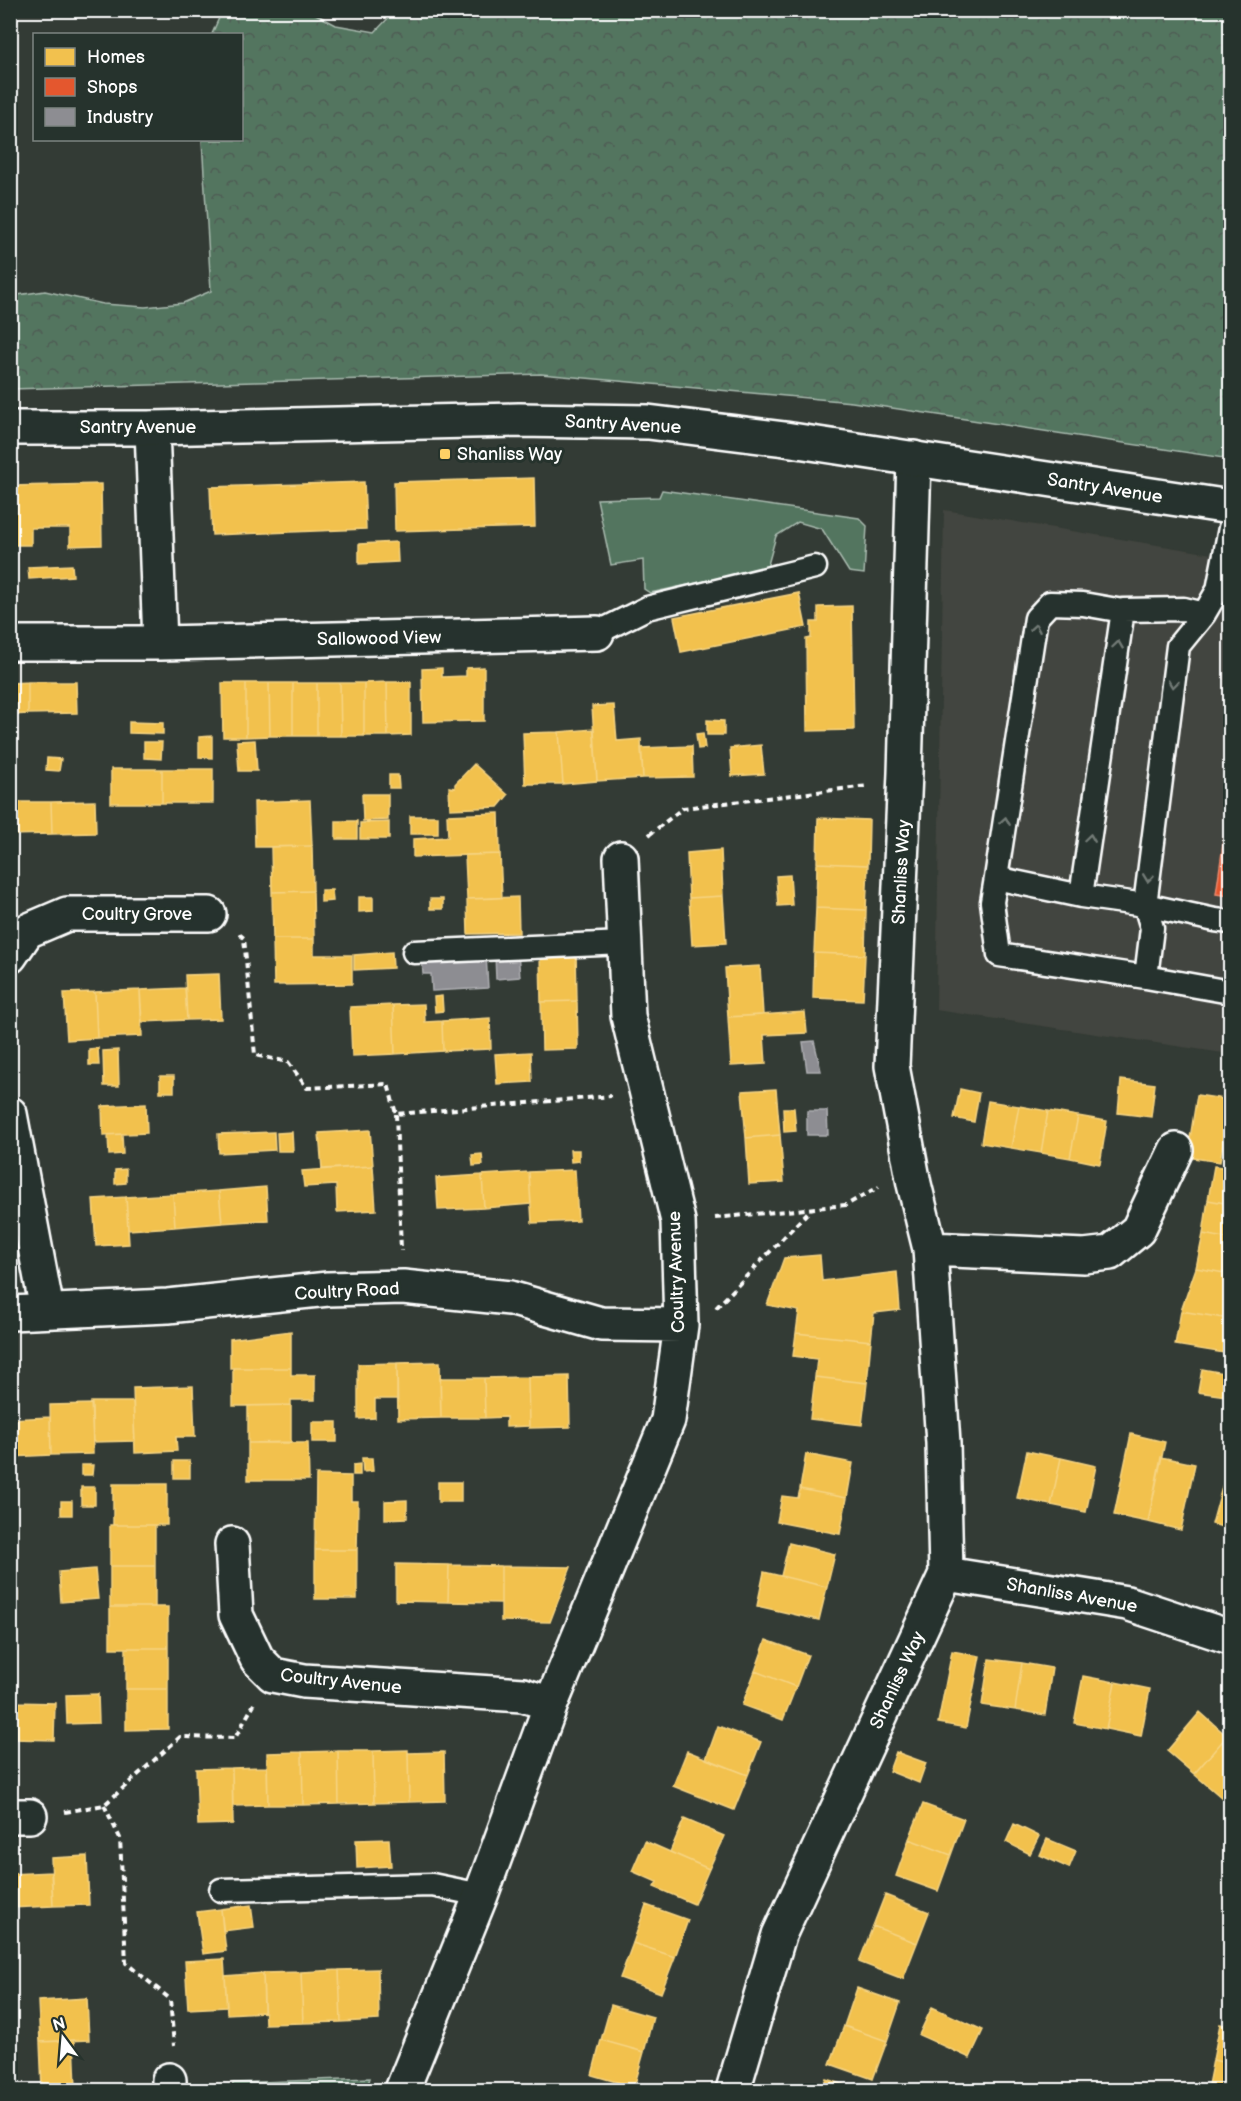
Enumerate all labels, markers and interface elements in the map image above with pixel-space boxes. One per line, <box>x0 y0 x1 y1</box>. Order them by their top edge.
legend <box>33 33 243 141</box>
text: Homes <box>87 47 145 68</box>
text: Shops <box>87 77 138 98</box>
text: Industry <box>87 107 154 128</box>
street label: Santry Avenue <box>564 411 682 438</box>
street label: Santry Avenue <box>80 417 197 438</box>
place label: Shanliss Way <box>457 444 563 465</box>
marker: Shanliss Way <box>438 447 452 461</box>
street label: Santry Avenue <box>1046 469 1164 508</box>
one-way arrow <box>1028 623 1041 633</box>
street label: Sallowood View <box>317 627 441 650</box>
one-way arrow <box>1112 641 1124 650</box>
one-way arrow <box>1168 680 1180 689</box>
one-way arrow <box>998 816 1010 825</box>
street label: Shanliss Way <box>888 818 915 925</box>
one-way arrow <box>1083 834 1095 843</box>
one-way arrow <box>1143 873 1155 882</box>
street label: Coultry Grove <box>82 904 193 925</box>
street label: Coultry Avenue <box>664 1210 689 1333</box>
street label: Coultry Road <box>294 1278 400 1305</box>
street label: Shanliss Avenue <box>1005 1574 1139 1617</box>
street label: Shanliss Way <box>866 1627 930 1732</box>
street label: Coultry Avenue <box>279 1665 403 1698</box>
north arrow <box>33 2008 93 2068</box>
text: N <box>51 2014 68 2036</box>

